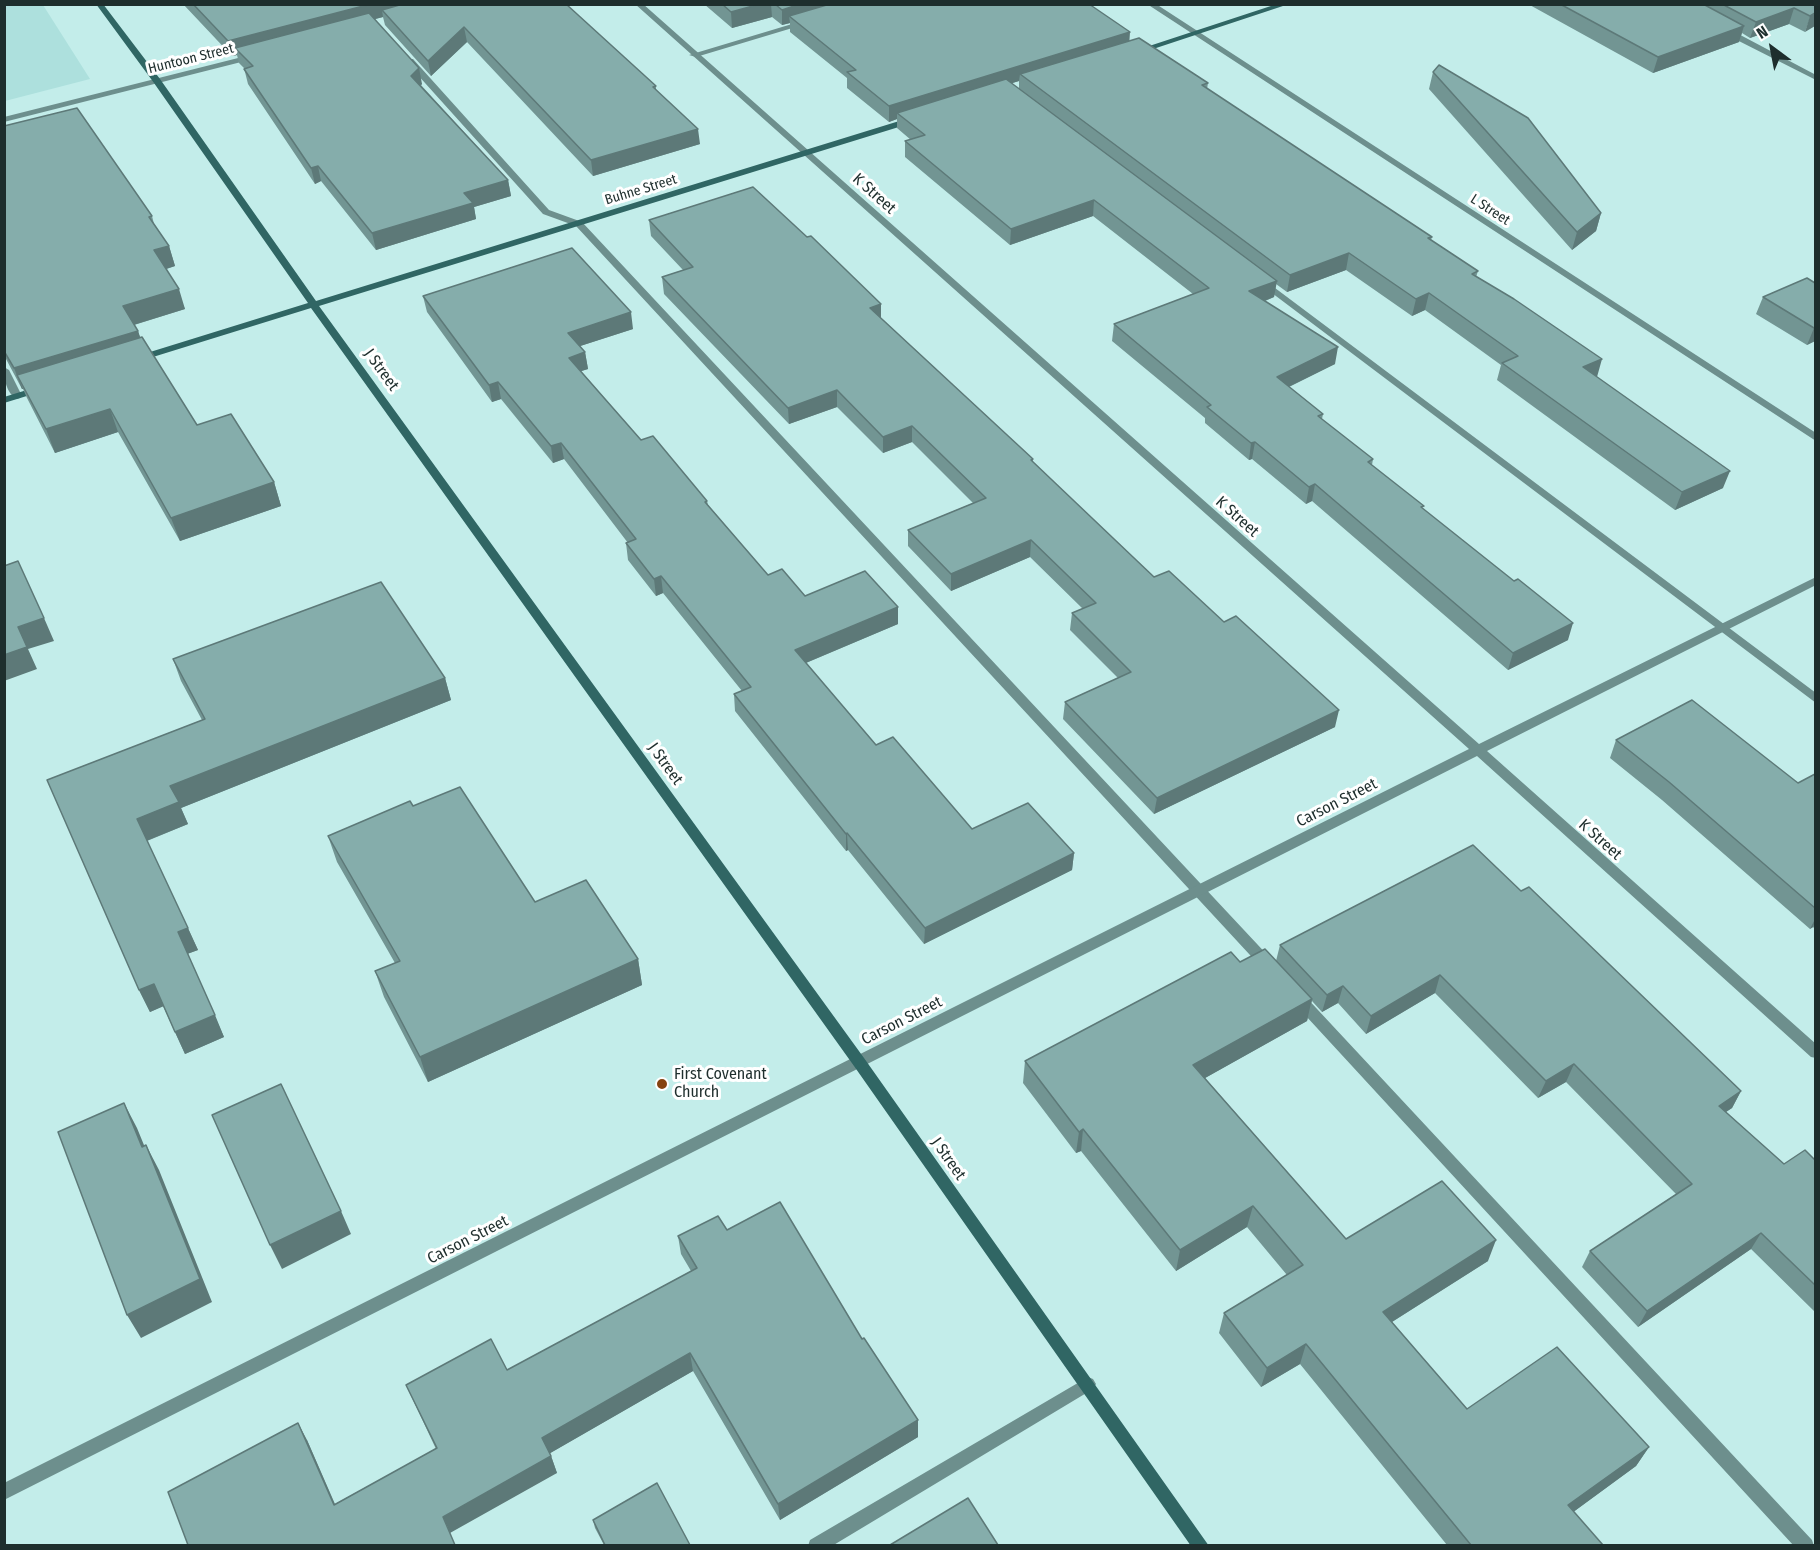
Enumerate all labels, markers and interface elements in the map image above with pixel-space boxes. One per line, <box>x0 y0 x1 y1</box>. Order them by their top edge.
north arrow <box>1742 18 1802 78</box>
text: N <box>1753 22 1771 43</box>
street label: Huntoon Street <box>147 40 235 78</box>
street label: K Street <box>848 170 900 218</box>
street label: Buhne Street <box>603 171 679 209</box>
street label: L Street <box>1467 191 1513 229</box>
street label: J Street <box>359 345 403 395</box>
street label: K Street <box>1211 493 1263 541</box>
street label: J Street <box>643 739 687 789</box>
street label: Carson Street <box>1293 774 1381 832</box>
street label: K Street <box>1574 816 1626 864</box>
street label: Carson Street <box>858 992 946 1050</box>
place label: First Covenant Church <box>674 1065 767 1103</box>
marker: First Covenant Church <box>655 1077 669 1091</box>
street label: J Street <box>927 1134 969 1184</box>
street label: Carson Street <box>424 1211 512 1269</box>

